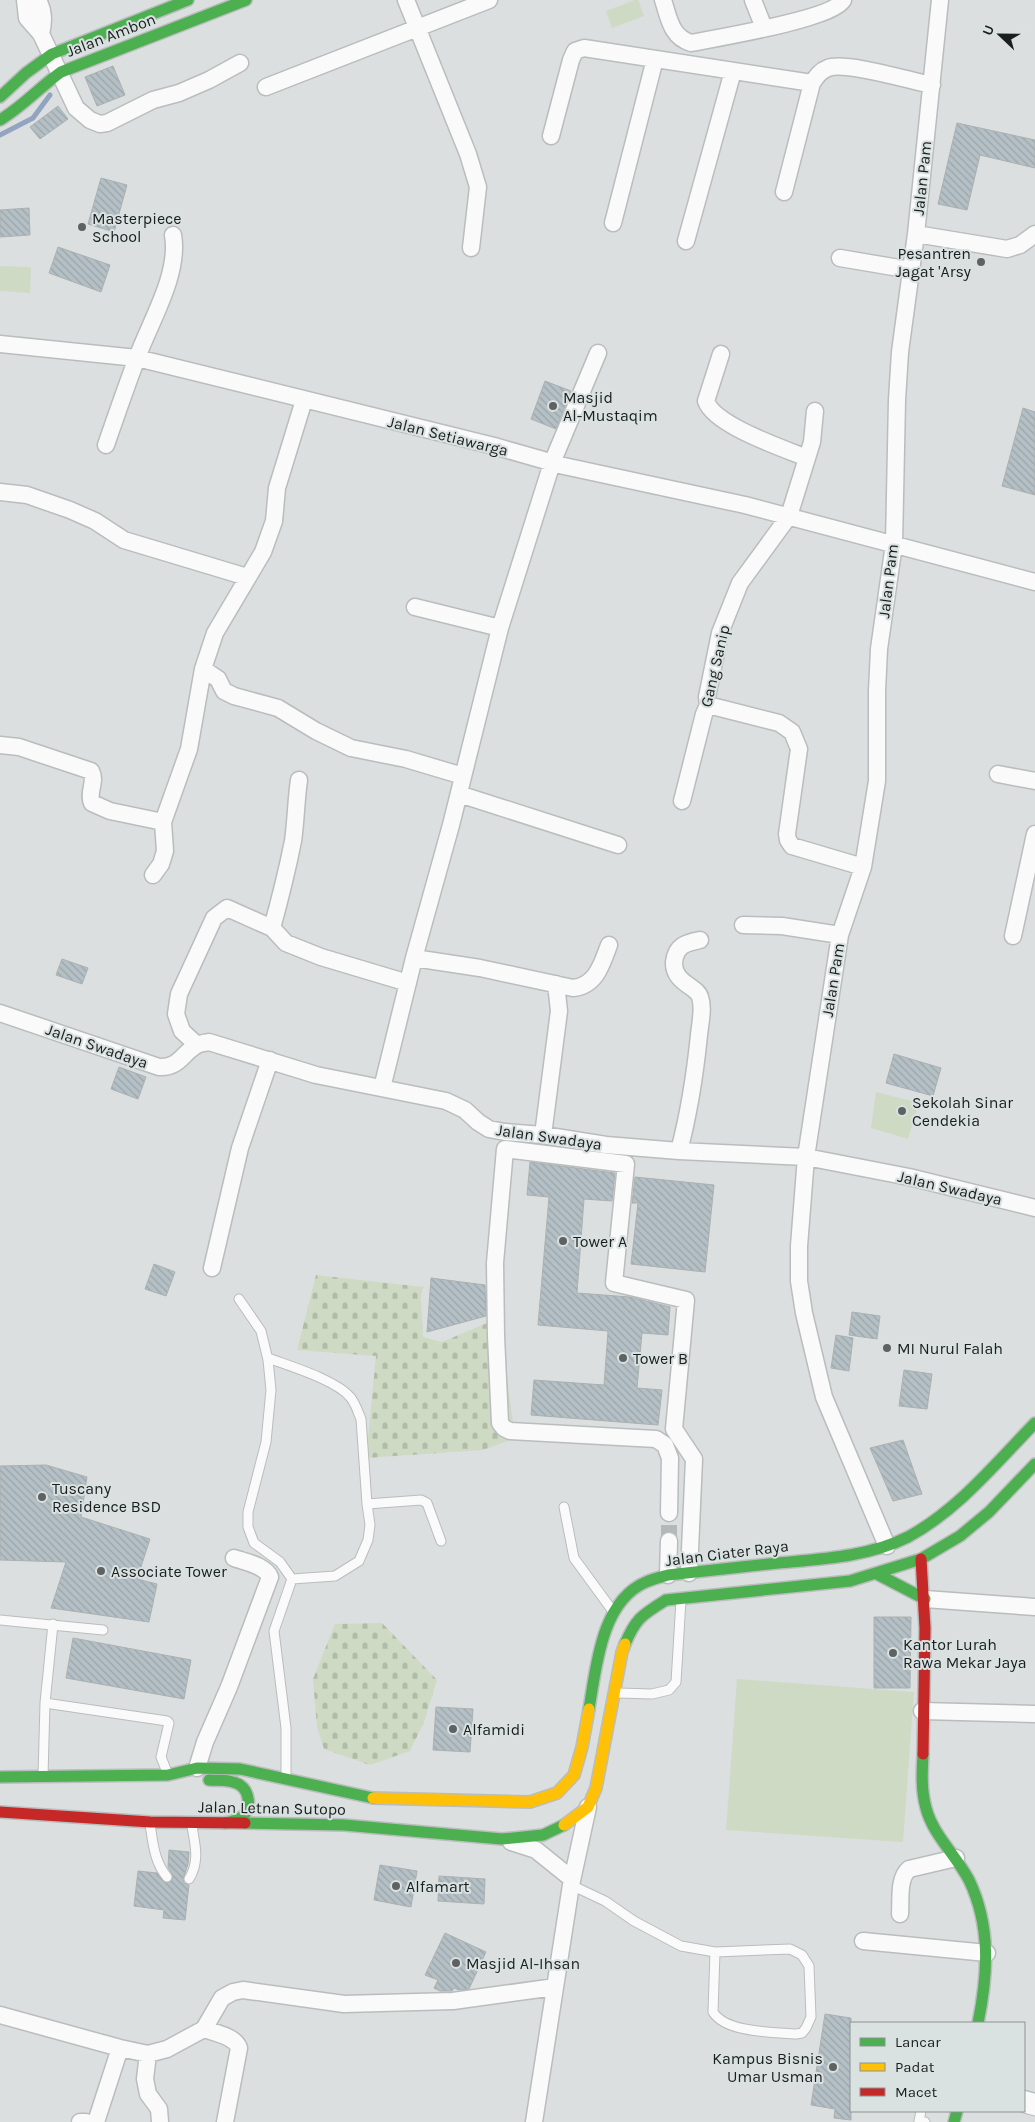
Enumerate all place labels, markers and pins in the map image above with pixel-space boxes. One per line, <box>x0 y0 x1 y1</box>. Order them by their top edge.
place label: Masterpiece School <box>92 209 182 246</box>
marker: Masterpiece School <box>76 221 88 233</box>
place label: Pesantren Jagat 'Arsy <box>895 244 972 281</box>
marker: Pesantren Jagat 'Arsy <box>975 256 987 268</box>
place label: Masjid Al-Mustaqim <box>563 388 658 425</box>
marker: Masjid Al-Mustaqim <box>547 400 559 412</box>
place label: Sekolah Sinar Cendekia <box>912 1093 1013 1130</box>
marker: Sekolah Sinar Cendekia <box>896 1105 908 1117</box>
place label: Tower A <box>573 1232 627 1251</box>
marker: Tower A <box>557 1235 569 1247</box>
place label: MI Nurul Falah <box>897 1339 1003 1358</box>
marker: MI Nurul Falah <box>881 1342 893 1354</box>
place label: Tower B <box>633 1349 688 1368</box>
marker: Tower B <box>617 1352 629 1364</box>
place label: Tuscany Residence BSD <box>52 1479 161 1516</box>
marker: Tuscany Residence BSD <box>36 1491 48 1503</box>
place label: Associate Tower <box>111 1562 227 1581</box>
marker: Associate Tower <box>95 1565 107 1577</box>
place label: Kantor Lurah Rawa Mekar Jaya <box>903 1635 1027 1672</box>
marker: Kantor Lurah Rawa Mekar Jaya <box>887 1647 899 1659</box>
place label: Alfamidi <box>463 1720 525 1739</box>
marker: Alfamidi <box>447 1723 459 1735</box>
place label: Alfamart <box>406 1877 470 1896</box>
marker: Alfamart <box>390 1880 402 1892</box>
place label: Masjid Al-Ihsan <box>466 1954 580 1973</box>
marker: Masjid Al-Ihsan <box>450 1957 462 1969</box>
place label: Kampus Bisnis Umar Usman <box>712 2049 823 2086</box>
marker: Kampus Bisnis Umar Usman <box>827 2061 839 2073</box>

